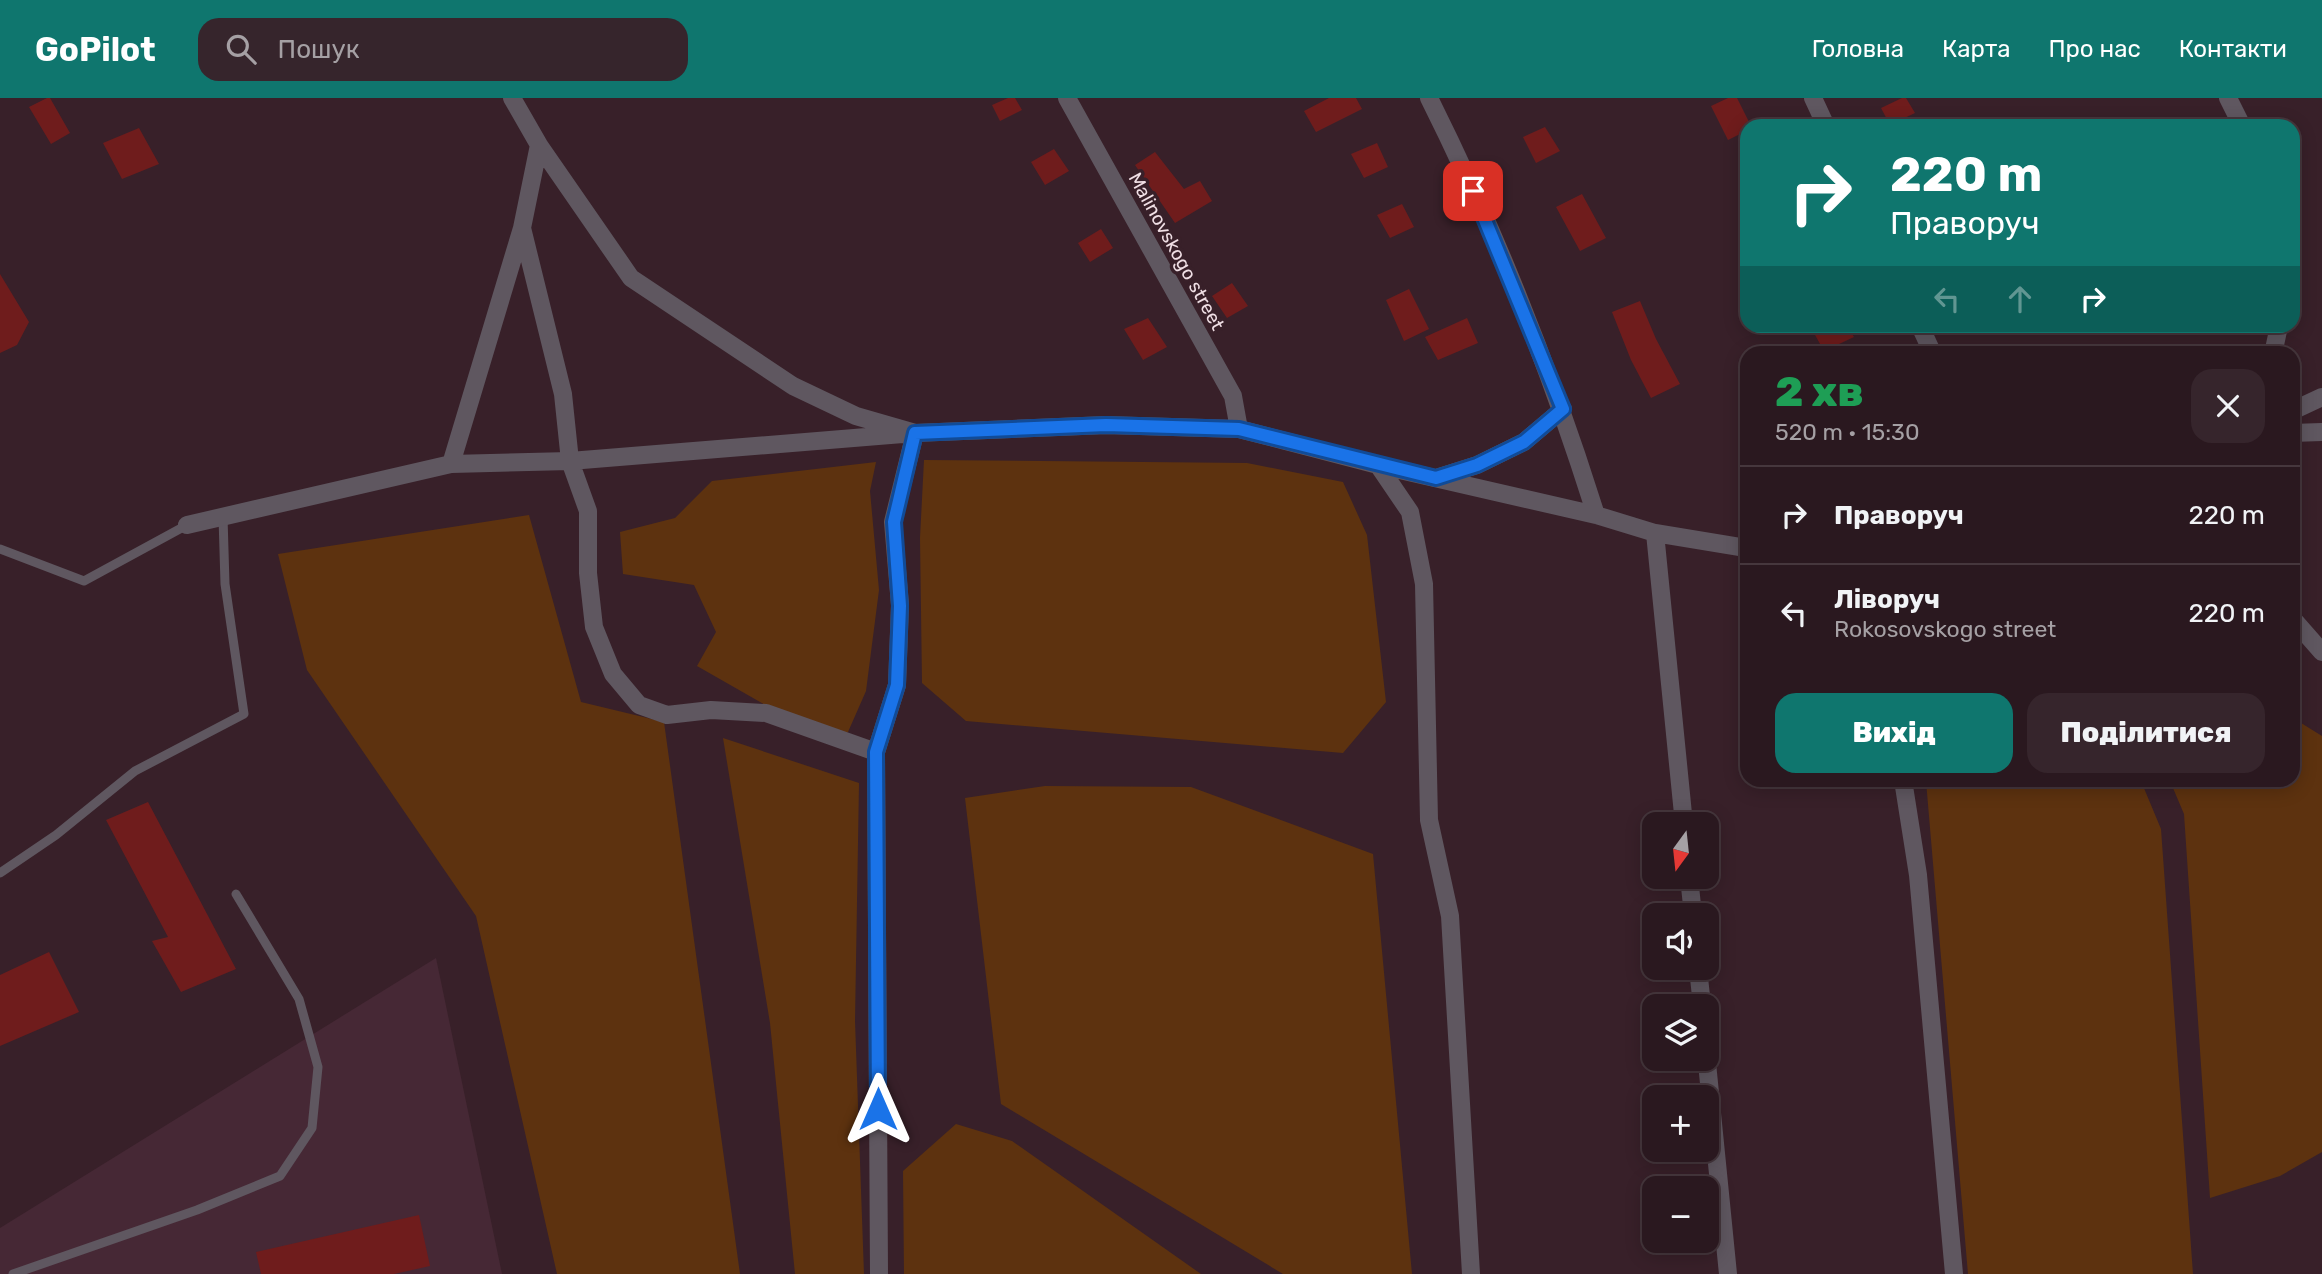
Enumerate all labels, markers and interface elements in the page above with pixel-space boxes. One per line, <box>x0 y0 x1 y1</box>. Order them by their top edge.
search box <box>198 18 688 81</box>
text: GoPilot <box>35 30 156 69</box>
icon: search <box>222 30 260 68</box>
text: Пошук <box>278 34 360 65</box>
text: Головна <box>1812 35 1904 63</box>
text: Карта <box>1942 35 2010 63</box>
text: Про нас <box>2048 35 2141 63</box>
text: Контакти <box>2179 35 2287 63</box>
text: 220 m <box>1890 145 2042 203</box>
icon: right <box>1775 147 1866 238</box>
pin <box>1443 161 1503 221</box>
street label: Malinovskogo street <box>1124 168 1230 335</box>
icon: arrive <box>1454 172 1492 210</box>
text: Праворуч <box>1890 204 2039 242</box>
icon: left <box>1928 280 1966 318</box>
icon: ahead <box>2001 280 2039 318</box>
icon: right <box>2074 280 2112 318</box>
text: 2 хв <box>1775 367 1864 417</box>
button: close <box>2191 369 2265 443</box>
text: 520 m · 15:30 <box>1775 418 1920 446</box>
icon: right <box>1775 496 1813 534</box>
text: Праворуч <box>1834 500 1964 531</box>
text: 220 m <box>2188 500 2265 531</box>
text: Ліворуч <box>1834 584 1940 615</box>
icon: left <box>1775 594 1813 632</box>
text: 220 m <box>2188 598 2265 629</box>
text: Rokosovskogo street <box>1834 615 2056 643</box>
button: Вихід <box>1775 693 2013 773</box>
button: Поділитися <box>2027 693 2265 773</box>
north arrow <box>1642 812 1718 889</box>
map controls <box>1642 812 1719 1253</box>
button: sound <box>1642 903 1719 980</box>
button: layers <box>1642 994 1719 1071</box>
position arrow <box>841 1072 915 1146</box>
button: + <box>1642 1085 1719 1162</box>
button: − <box>1642 1176 1719 1253</box>

